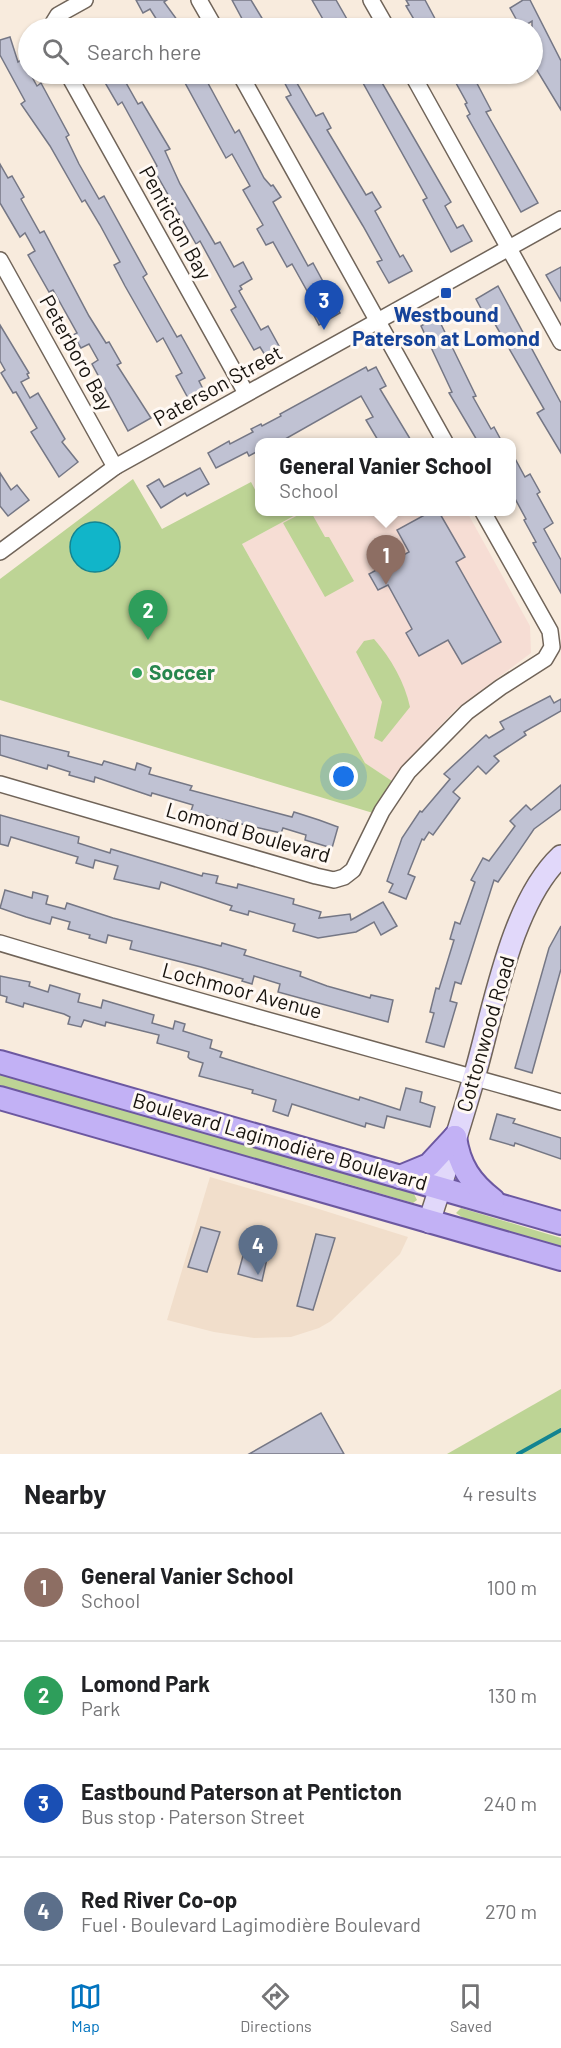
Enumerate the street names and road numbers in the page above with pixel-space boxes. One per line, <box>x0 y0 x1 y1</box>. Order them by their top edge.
street label: Penticton Bay <box>135 161 218 284</box>
street label: Peterboro Bay <box>35 290 120 415</box>
street label: Paterson Street <box>148 339 286 430</box>
street label: Lomond Boulevard <box>163 796 334 867</box>
street label: Cottonwood Road <box>450 953 519 1115</box>
street label: Lochmoor Avenue <box>160 956 325 1023</box>
street label: Boulevard Lagimodière Boulevard <box>130 1086 431 1195</box>

